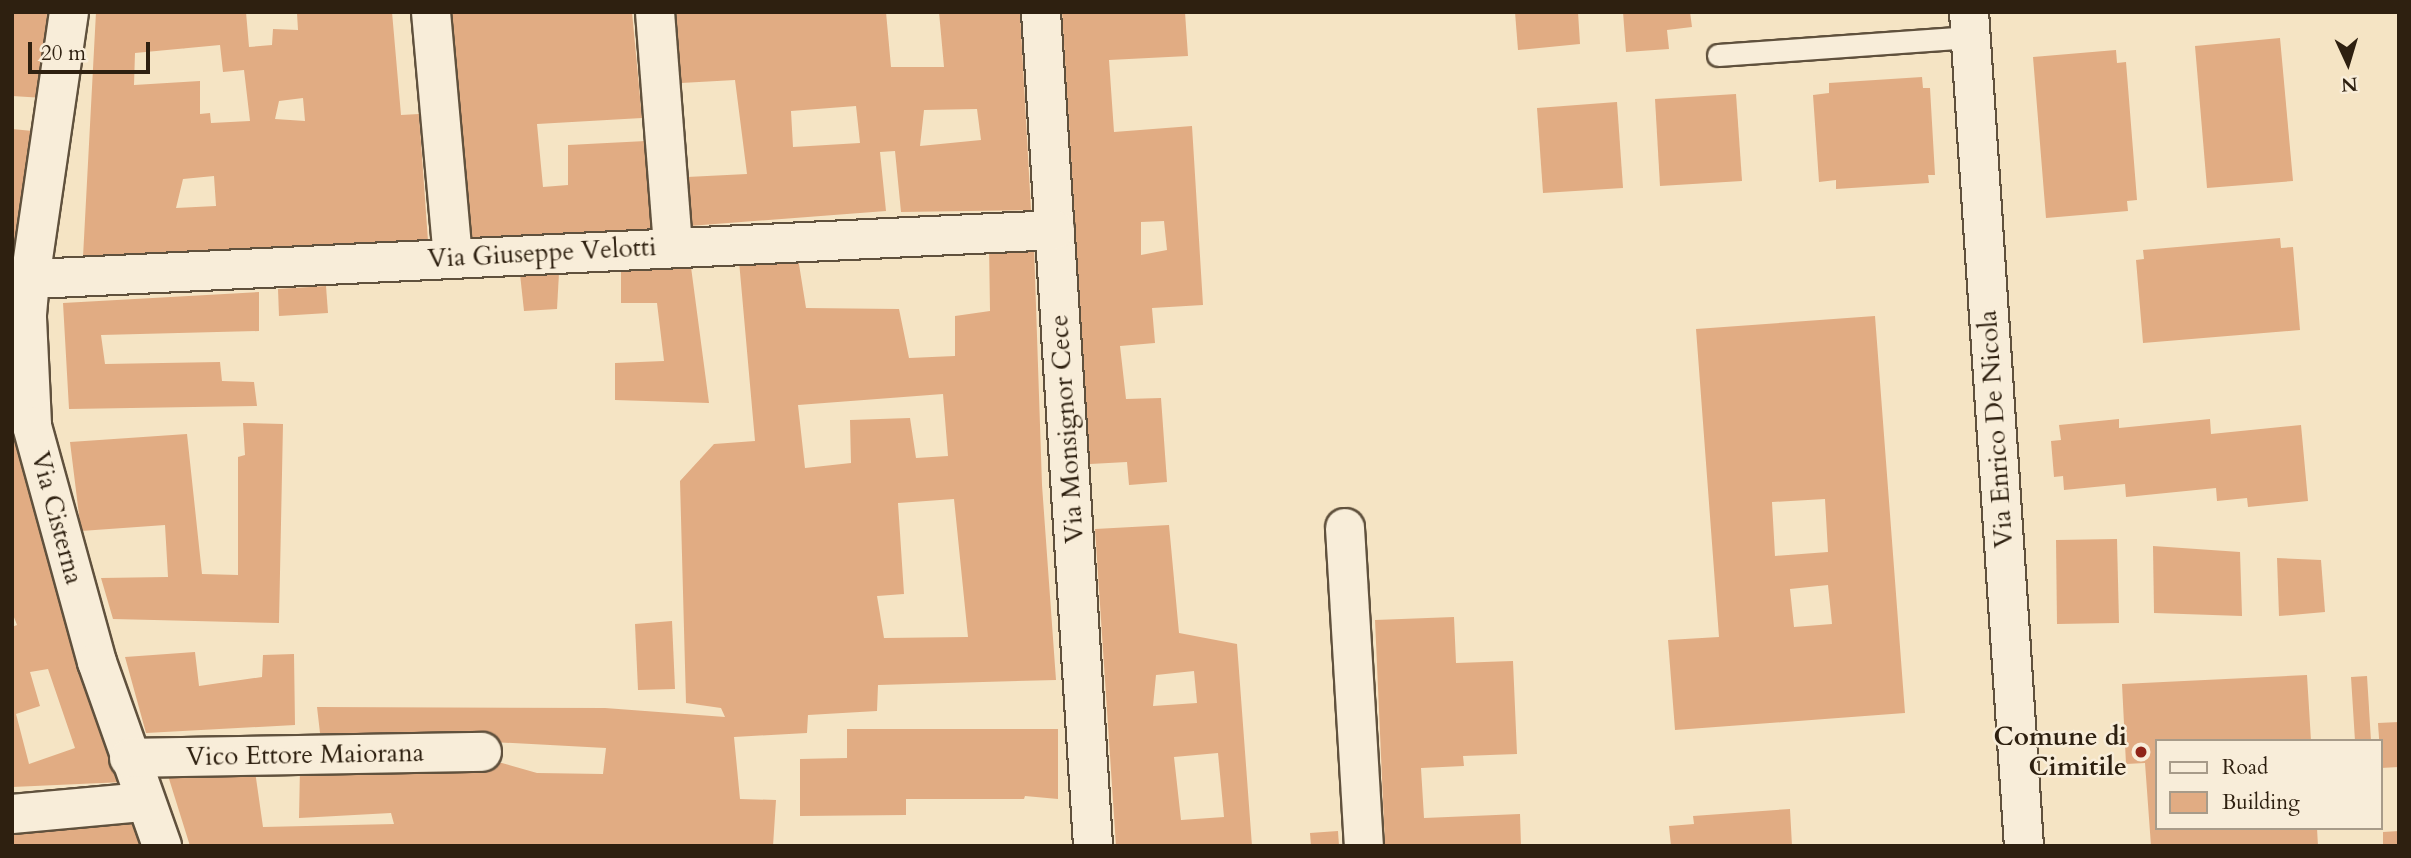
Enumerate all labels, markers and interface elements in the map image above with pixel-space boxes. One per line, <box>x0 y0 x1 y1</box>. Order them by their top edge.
scale bar <box>32 28 154 72</box>
north arrow <box>2313 28 2383 98</box>
text: 20 m <box>41 39 86 68</box>
text: N <box>2340 70 2359 97</box>
street label: Via Giuseppe Velotti <box>427 231 657 275</box>
street label: Via Enrico De Nicola <box>1972 309 2020 549</box>
street label: Via Monsignor Cece <box>1043 314 1091 544</box>
street label: Via Cisterna <box>24 448 90 588</box>
place label: Comune di Cimitile <box>1994 721 2127 782</box>
street label: Vico Ettore Maiorana <box>186 737 424 773</box>
legend <box>2156 739 2383 830</box>
marker: Comune di Cimitile <box>2133 744 2149 760</box>
text: Road <box>2222 753 2268 782</box>
text: Building <box>2222 788 2300 817</box>

